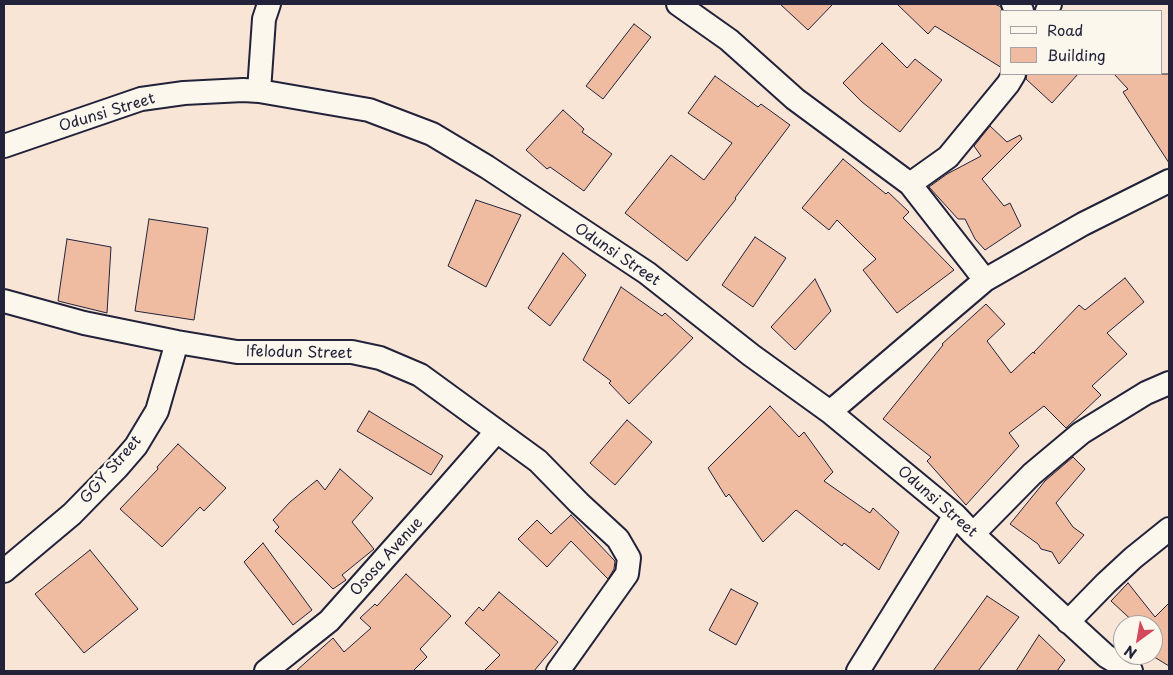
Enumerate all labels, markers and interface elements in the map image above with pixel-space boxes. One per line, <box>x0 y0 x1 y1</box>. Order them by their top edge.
legend <box>1000 10 1163 75</box>
text: Road <box>1047 18 1083 41</box>
text: Building <box>1047 43 1106 66</box>
street label: Odunsi Street <box>57 90 157 136</box>
street label: Odunsi Street <box>571 220 663 290</box>
street label: Ifelodun Street <box>246 343 352 363</box>
street label: GGY Street <box>76 432 146 508</box>
street label: Odunsi Street <box>894 463 980 541</box>
street label: Ososa Avenue <box>347 514 427 600</box>
north arrow <box>1113 615 1163 665</box>
text: N <box>1120 640 1141 664</box>

